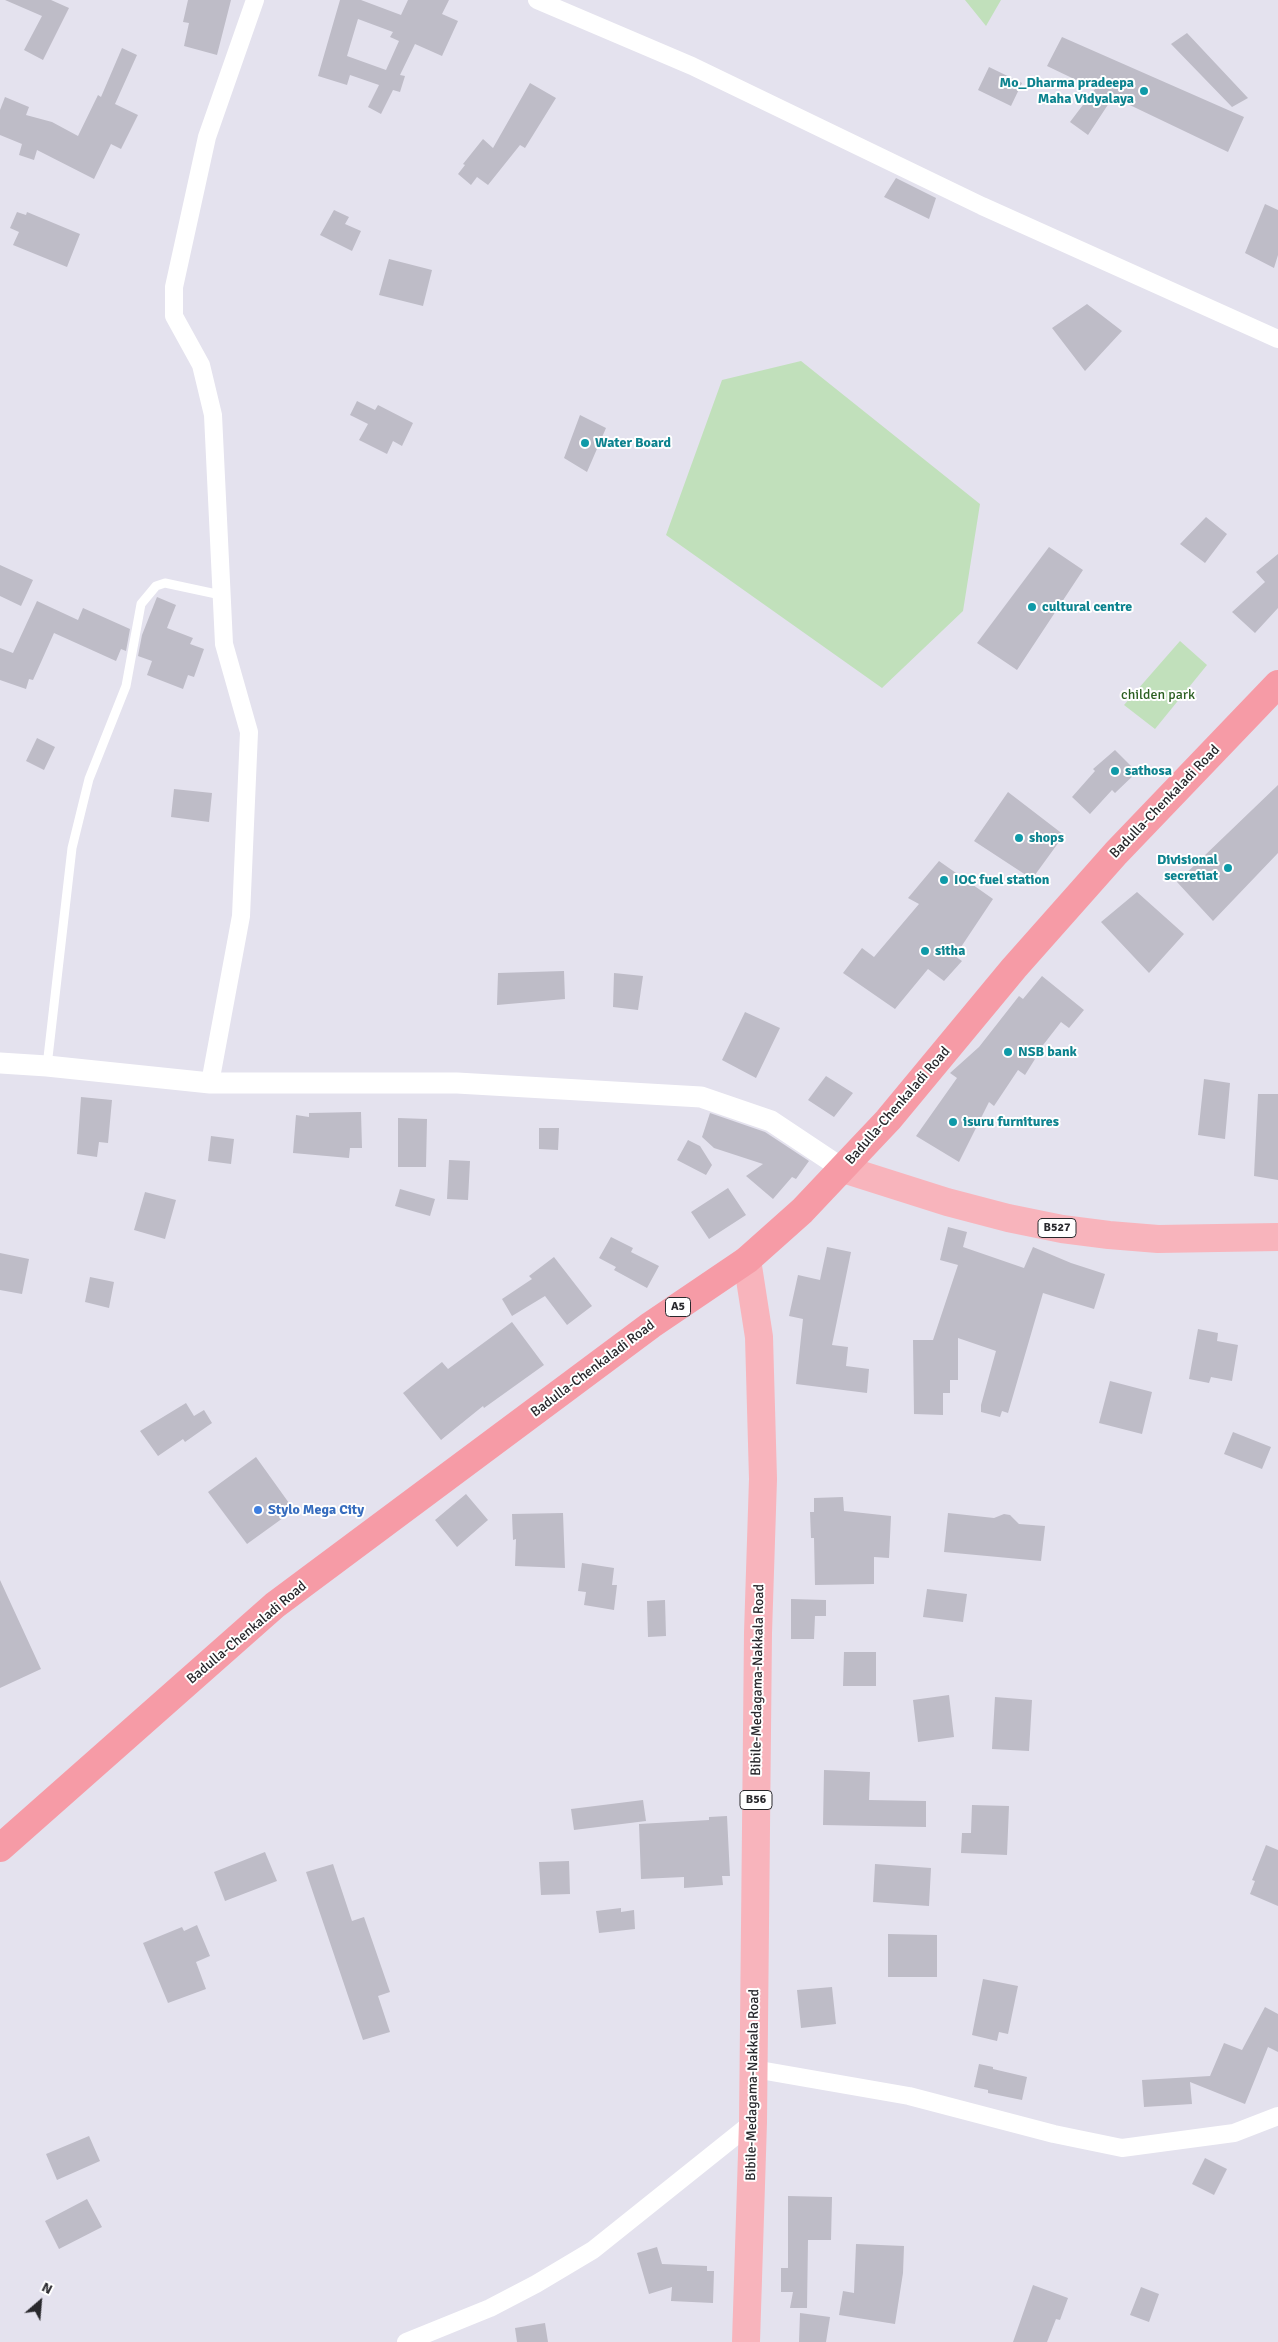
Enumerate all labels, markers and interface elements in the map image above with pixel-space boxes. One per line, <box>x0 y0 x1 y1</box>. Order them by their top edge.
place label: Mo_Dharma pradeepa Maha Vidyalaya <box>1000 75 1134 108</box>
marker: Mo_Dharma pradeepa Maha Vidyalaya <box>1138 85 1150 97</box>
place label: Water Board <box>595 435 671 451</box>
marker: Water Board <box>579 437 591 449</box>
place label: cultural centre <box>1042 599 1132 615</box>
marker: cultural centre <box>1026 601 1038 613</box>
park label: childen park <box>1121 687 1195 703</box>
street label: Badulla-Chenkaladi Road <box>1107 742 1223 862</box>
place label: sathosa <box>1125 763 1172 779</box>
marker: sathosa <box>1109 765 1121 777</box>
place label: shops <box>1029 830 1064 846</box>
marker: shops <box>1013 832 1025 844</box>
place label: Divisional secretiat <box>1157 852 1218 884</box>
marker: Divisional secretiat <box>1222 862 1234 874</box>
place label: IOC fuel station <box>954 872 1049 888</box>
marker: IOC fuel station <box>938 874 950 886</box>
place label: sitha <box>935 943 965 959</box>
marker: sitha <box>919 945 931 957</box>
street label: Badulla-Chenkaladi Road <box>842 1044 954 1168</box>
place label: NSB bank <box>1018 1044 1077 1060</box>
marker: NSB bank <box>1002 1046 1014 1058</box>
place label: isuru furnitures <box>963 1114 1059 1130</box>
marker: isuru furnitures <box>947 1116 959 1128</box>
road number: B527 <box>1038 1218 1076 1238</box>
road number: A5 <box>666 1298 690 1316</box>
street label: Badulla-Chenkaladi Road <box>528 1317 658 1421</box>
place label: Stylo Mega City <box>268 1502 364 1518</box>
marker: Stylo Mega City <box>252 1504 264 1516</box>
street label: Badulla-Chenkaladi Road <box>184 1578 310 1688</box>
street label: Bibile-Medagama-Nakkala Road <box>748 1584 768 1776</box>
road number: B56 <box>740 1790 772 1810</box>
street label: Bibile-Medagama-Nakkala Road <box>743 1989 763 2181</box>
north arrow <box>15 2277 65 2327</box>
text: N <box>39 2278 55 2298</box>

